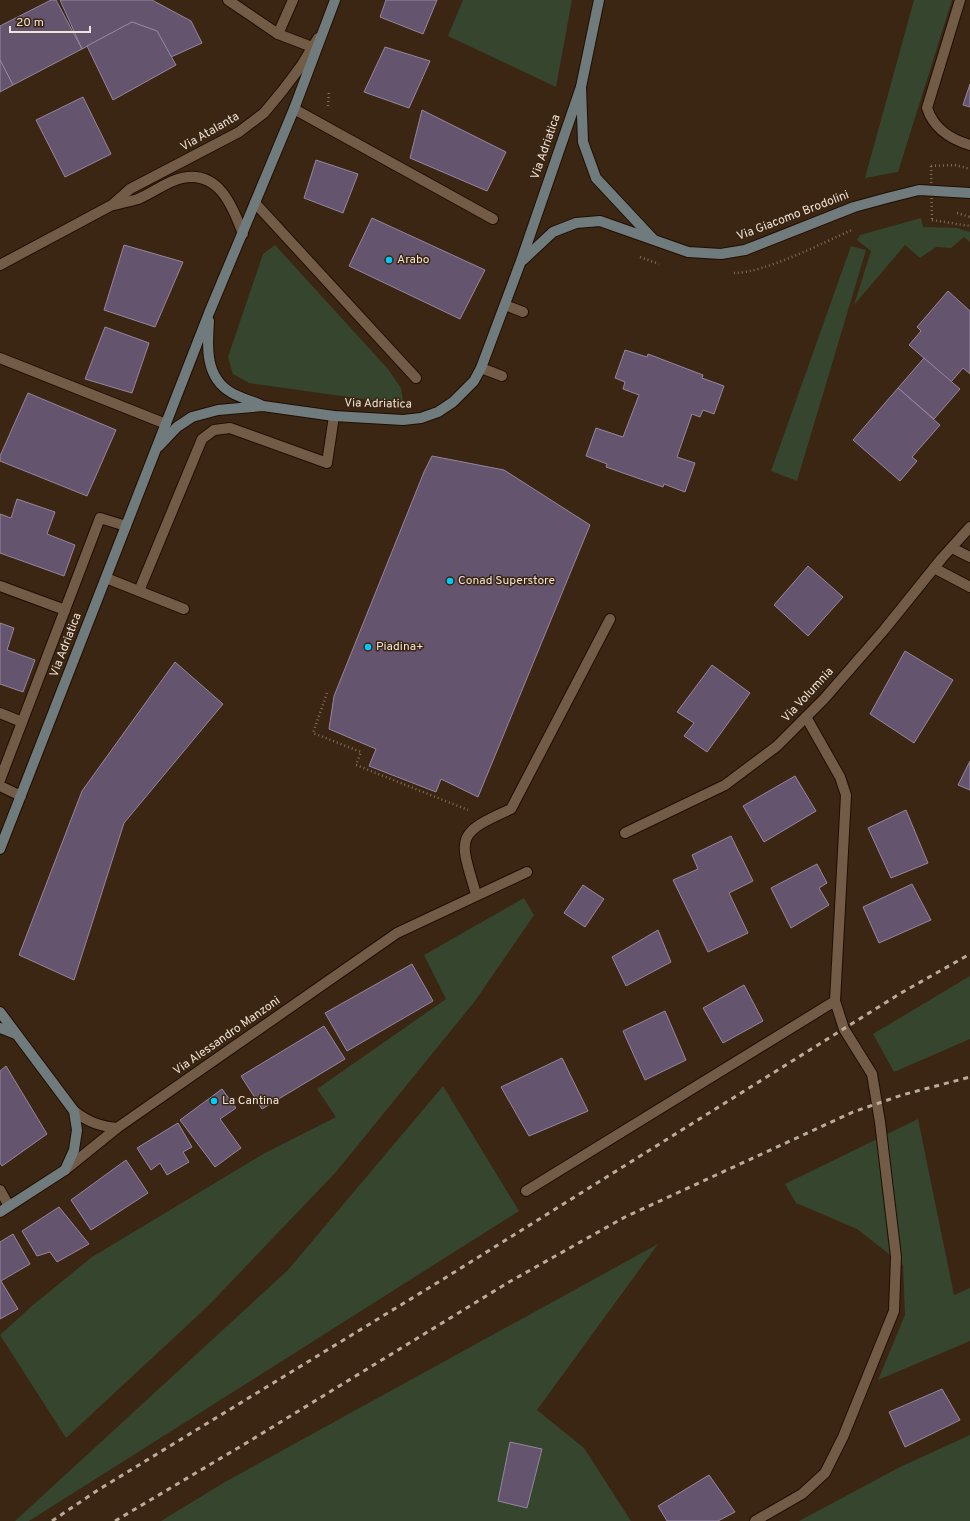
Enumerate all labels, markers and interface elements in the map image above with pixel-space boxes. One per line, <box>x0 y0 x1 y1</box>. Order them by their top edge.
scale bar <box>10 8 90 34</box>
text: 20 m <box>16 15 44 31</box>
street label: Via Atalanta <box>178 109 242 155</box>
street label: Via Adriatica <box>527 112 565 182</box>
street label: Via Giacomo Brodolini <box>735 187 851 245</box>
place label: Arabo <box>397 252 430 268</box>
marker: Arabo <box>384 255 394 265</box>
street label: Via Adriatica <box>344 395 412 413</box>
place label: Conad Superstore <box>458 573 555 589</box>
marker: Conad Superstore <box>445 576 455 586</box>
street label: Via Adriatica <box>46 611 86 679</box>
place label: Piadina+ <box>376 639 424 655</box>
marker: Piadina+ <box>363 642 373 652</box>
street label: Via Volumnia <box>779 664 837 726</box>
street label: Via Alessandro Manzoni <box>170 993 284 1079</box>
place label: La Cantina <box>222 1093 279 1109</box>
marker: La Cantina <box>209 1096 219 1106</box>

